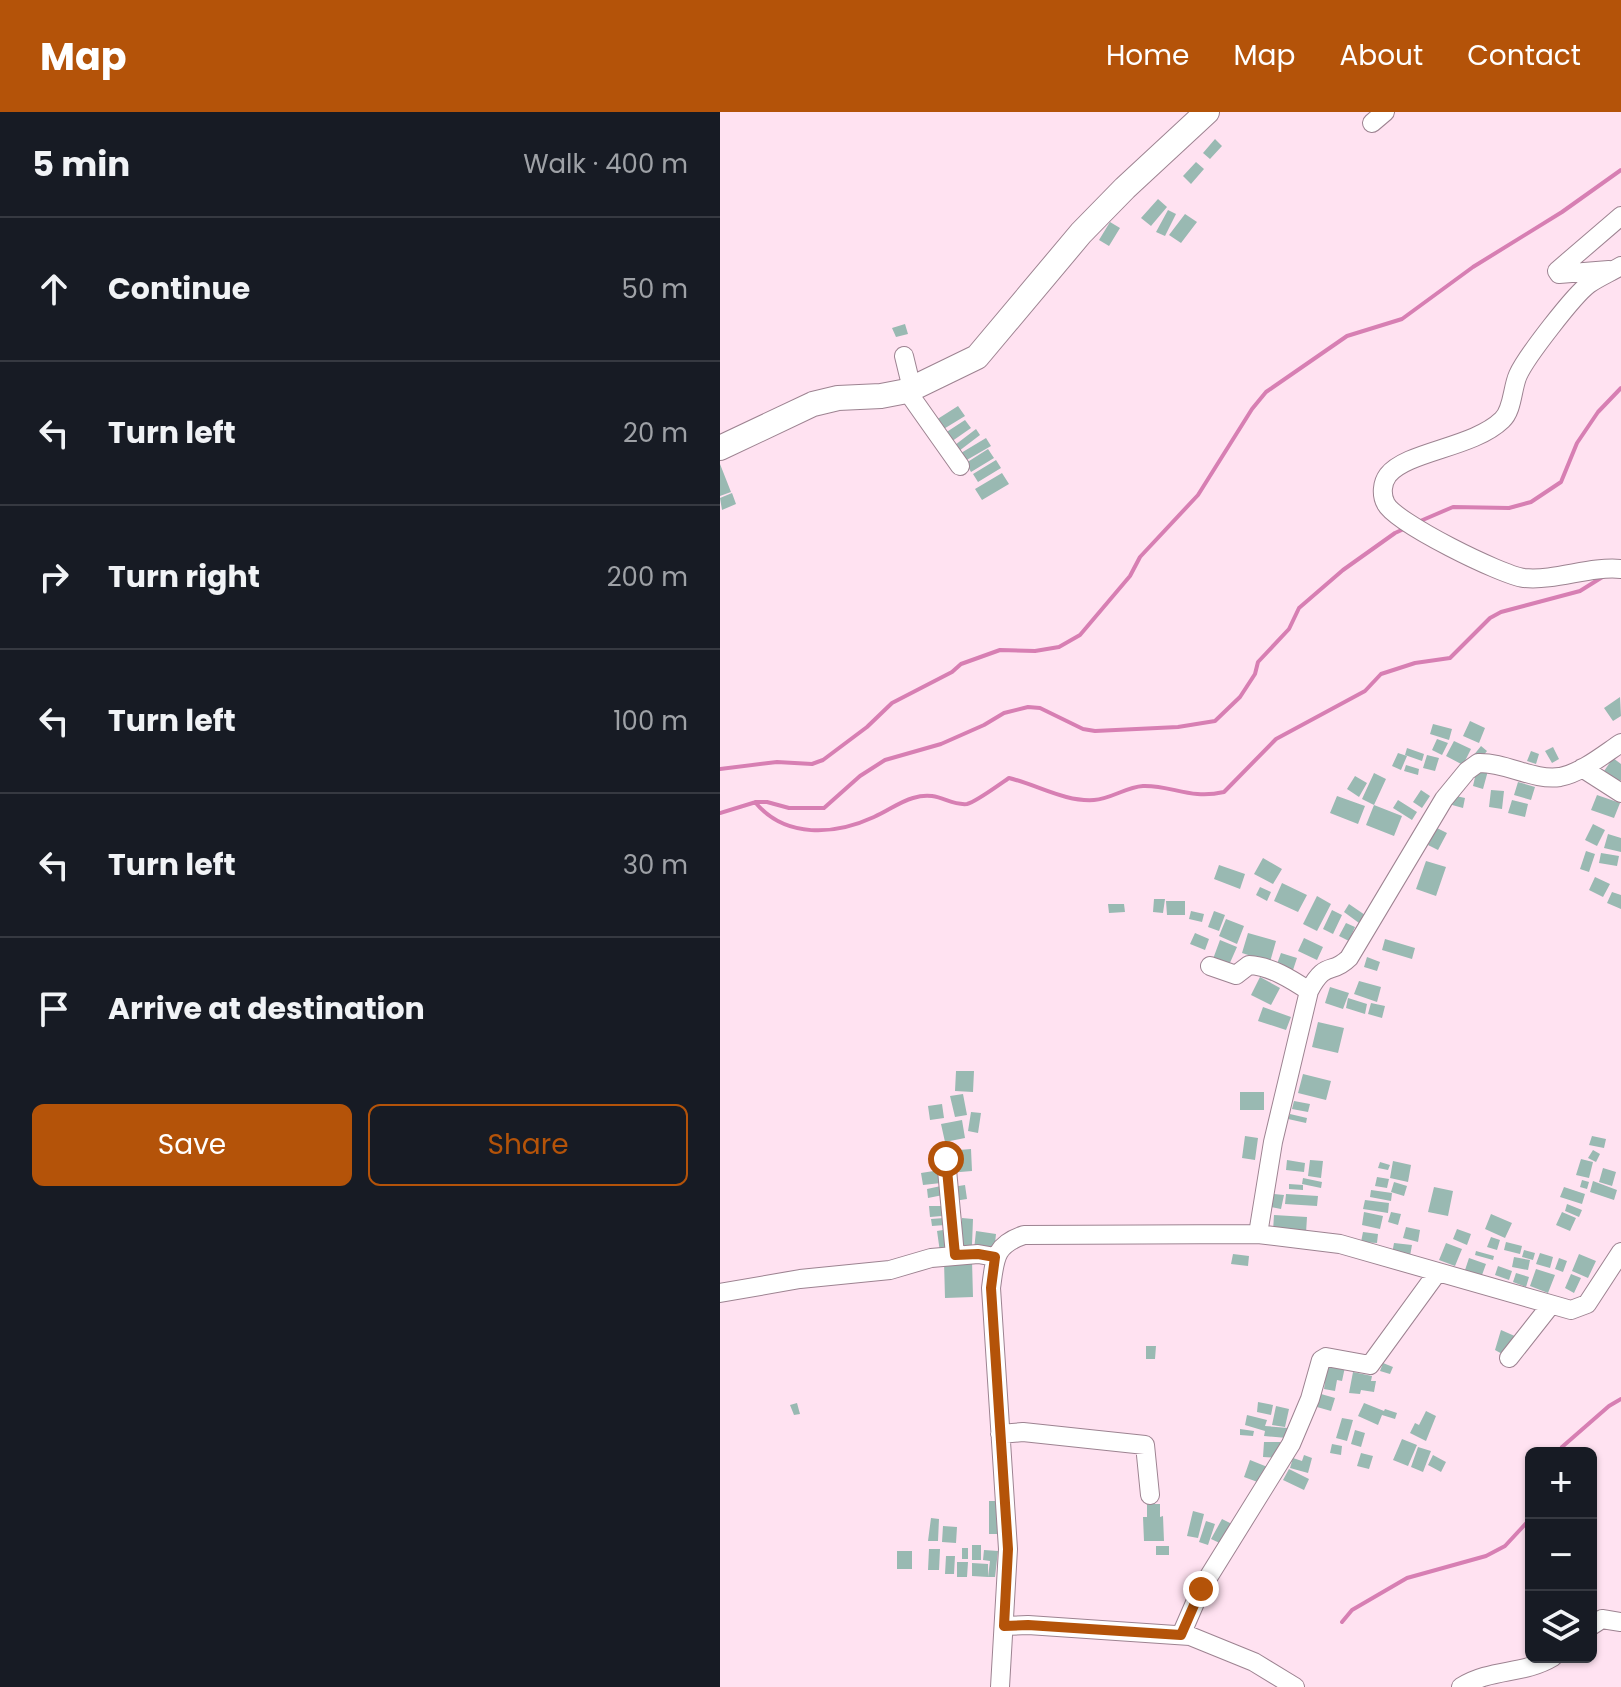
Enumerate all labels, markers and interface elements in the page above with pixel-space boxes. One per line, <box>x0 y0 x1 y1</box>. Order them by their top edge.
text: Map <box>40 30 127 83</box>
text: Home <box>1106 36 1189 75</box>
text: Map <box>1233 36 1295 75</box>
text: About <box>1339 36 1423 75</box>
text: Contact <box>1467 36 1581 75</box>
text: 5 min <box>32 140 130 188</box>
text: Walk · 400 m <box>523 146 688 182</box>
icon: ahead <box>32 267 76 311</box>
text: Continue <box>108 267 250 310</box>
text: 50 m <box>622 271 688 307</box>
icon: left <box>32 411 76 455</box>
text: Turn left <box>108 411 236 454</box>
text: 20 m <box>623 415 688 451</box>
icon: right <box>32 555 76 599</box>
text: Turn right <box>108 555 260 598</box>
text: 200 m <box>607 559 688 595</box>
icon: left <box>32 699 76 743</box>
text: Turn left <box>108 699 236 742</box>
text: 100 m <box>613 703 688 739</box>
icon: left <box>32 843 76 887</box>
text: Turn left <box>108 843 236 886</box>
text: 30 m <box>623 847 688 883</box>
icon: arrive <box>32 987 76 1031</box>
text: Arrive at destination <box>108 987 425 1030</box>
button: Save <box>32 1104 352 1186</box>
button: Share <box>368 1104 688 1186</box>
route start <box>928 1141 964 1177</box>
map controls <box>1525 1447 1597 1663</box>
button: + <box>1525 1447 1597 1519</box>
button: − <box>1525 1519 1597 1591</box>
route end <box>1183 1571 1219 1607</box>
button: layers <box>1525 1591 1597 1663</box>

